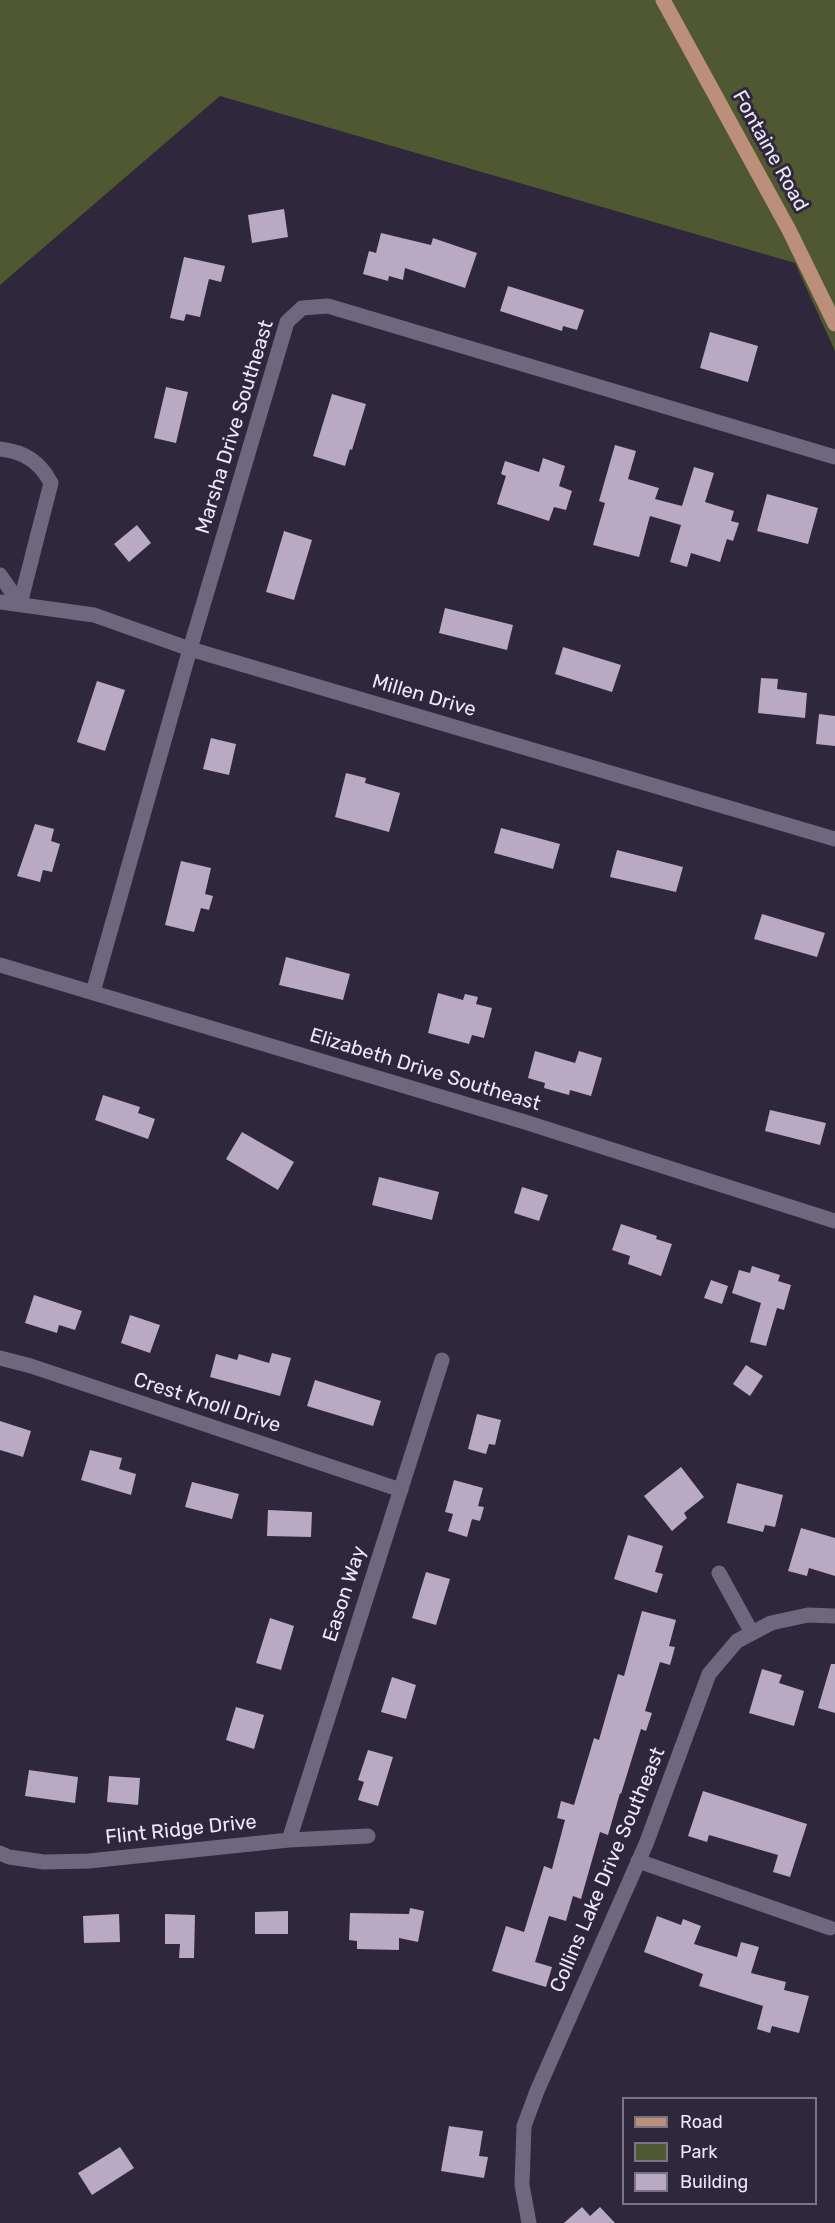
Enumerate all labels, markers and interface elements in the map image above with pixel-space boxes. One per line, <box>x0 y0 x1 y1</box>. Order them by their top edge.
street label: Fontaine Road <box>727 86 813 216</box>
street label: Marsha Drive Southeast <box>191 317 279 537</box>
street label: Millen Drive <box>369 670 479 722</box>
street label: Elizabeth Drive Southeast <box>307 1023 543 1117</box>
street label: Crest Knoll Drive <box>130 1368 284 1438</box>
street label: Eason Way <box>318 1543 372 1645</box>
street label: Collins Lake Drive Southeast <box>545 1744 671 1996</box>
street label: Flint Ridge Drive <box>104 1810 258 1850</box>
legend <box>622 2097 817 2205</box>
text: Road <box>680 2111 723 2133</box>
text: Park <box>680 2141 717 2163</box>
text: Building <box>680 2171 748 2193</box>

